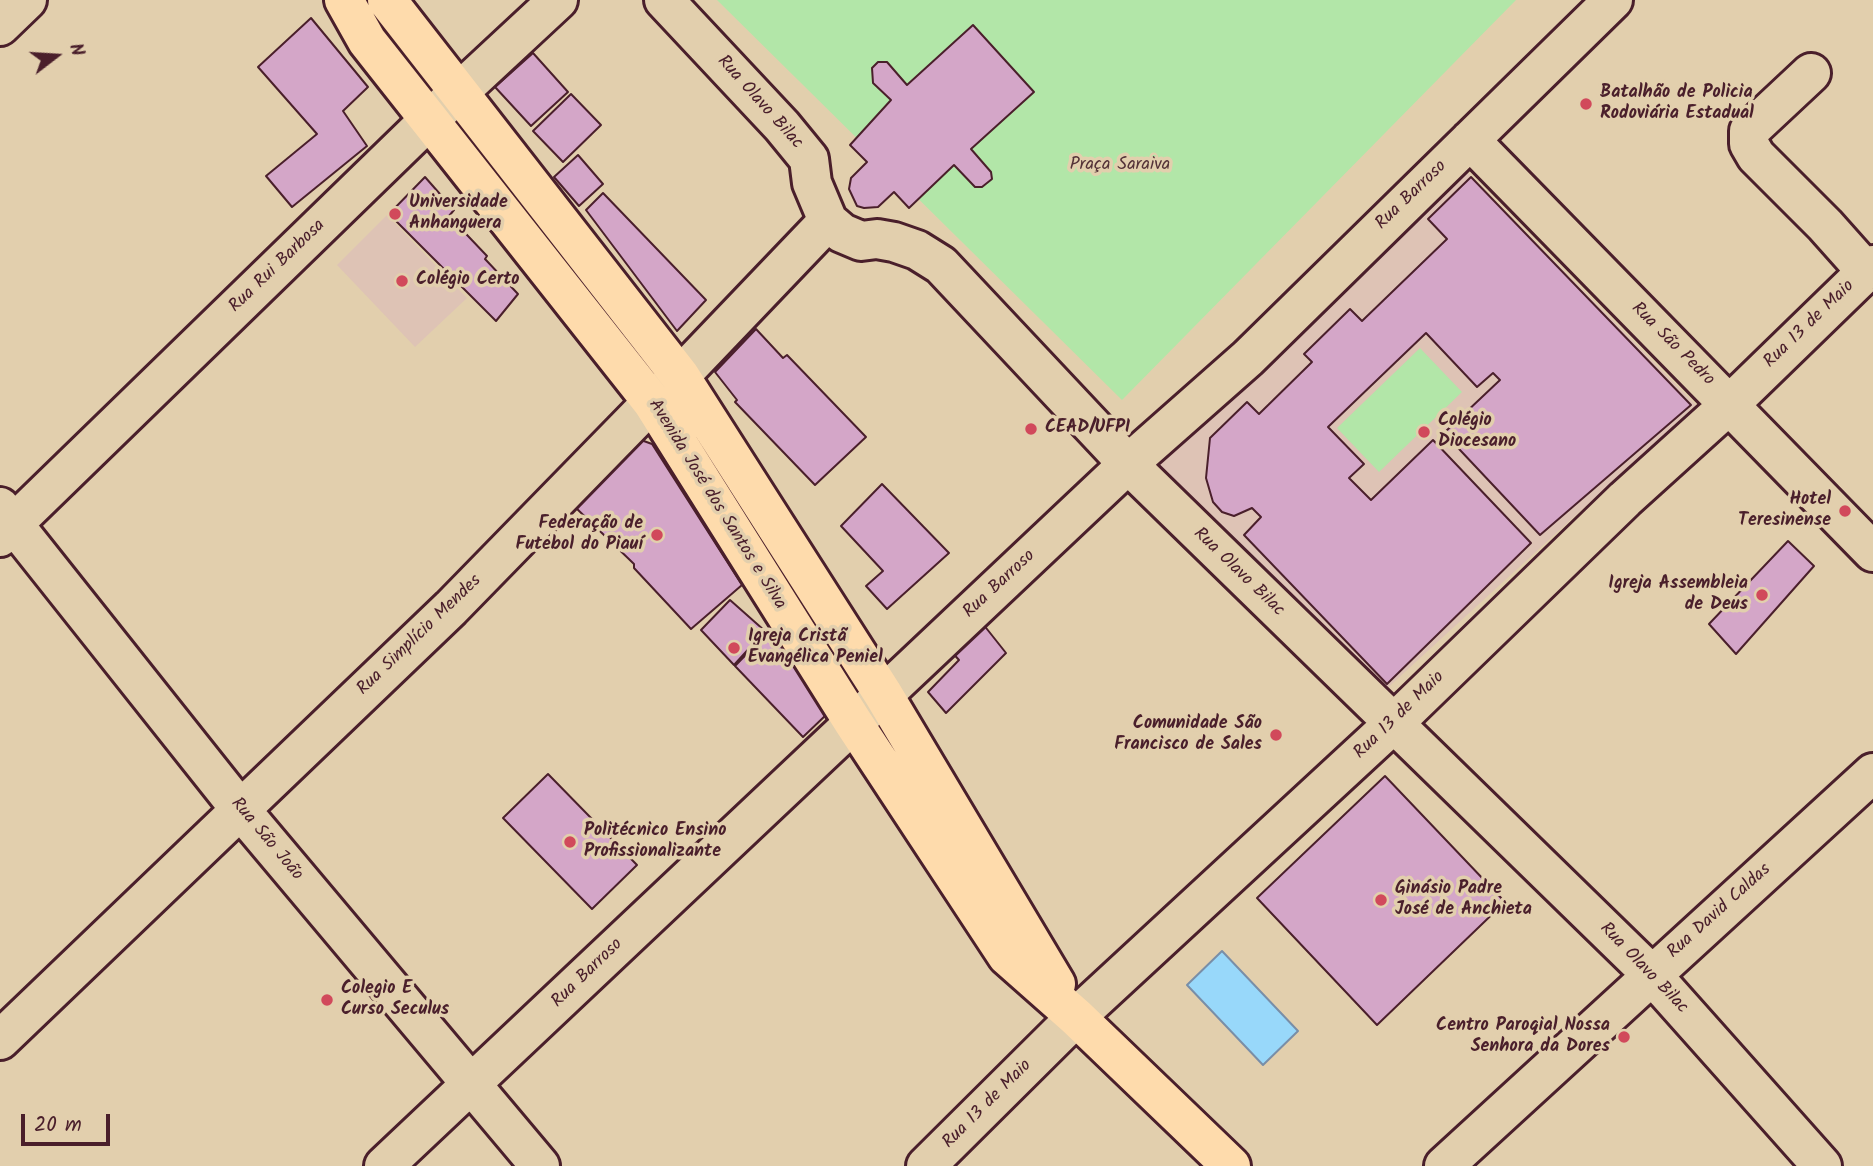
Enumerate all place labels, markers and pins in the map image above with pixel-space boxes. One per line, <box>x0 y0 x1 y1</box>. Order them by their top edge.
place label: Batalhão de Policia Rodoviária Estadual <box>1600 83 1754 126</box>
marker: Batalhão de Policia Rodoviária Estadual <box>1578 96 1594 112</box>
place label: Universidade Anhanguera <box>409 193 508 235</box>
marker: Universidade Anhanguera <box>387 206 403 222</box>
place label: Colégio Certo <box>416 270 519 292</box>
marker: Colégio Certo <box>394 273 410 289</box>
place label: Colégio Diocesano <box>1438 411 1516 453</box>
place label: CEAD/UFPI <box>1045 418 1130 440</box>
marker: CEAD/UFPI <box>1023 421 1039 437</box>
marker: Colégio Diocesano <box>1416 424 1432 440</box>
place label: Hotel Teresinense <box>1738 490 1831 532</box>
marker: Hotel Teresinense <box>1837 503 1853 519</box>
place label: Federação de Futebol do Piauí <box>515 514 643 556</box>
marker: Federação de Futebol do Piauí <box>649 527 665 543</box>
place label: Igreja Assembleia de Deus <box>1608 574 1748 616</box>
marker: Igreja Assembleia de Deus <box>1754 587 1770 603</box>
place label: Igreja Cristã Evangélica Peniel <box>748 627 883 670</box>
marker: Igreja Cristã Evangélica Peniel <box>726 640 742 656</box>
place label: Comunidade São Francisco de Sales <box>1114 714 1262 756</box>
marker: Comunidade São Francisco de Sales <box>1268 727 1284 743</box>
place label: Politécnico Ensino Profissionalizante <box>584 821 726 864</box>
marker: Politécnico Ensino Profissionalizante <box>562 834 578 850</box>
place label: Ginásio Padre José de Anchieta <box>1395 879 1532 922</box>
marker: Ginásio Padre José de Anchieta <box>1373 892 1389 908</box>
place label: Colegio E Curso Seculus <box>341 979 449 1021</box>
marker: Colegio E Curso Seculus <box>319 992 335 1008</box>
place label: Centro Paroqial Nossa Senhora da Dores <box>1436 1016 1610 1058</box>
marker: Centro Paroqial Nossa Senhora da Dores <box>1616 1029 1632 1045</box>

